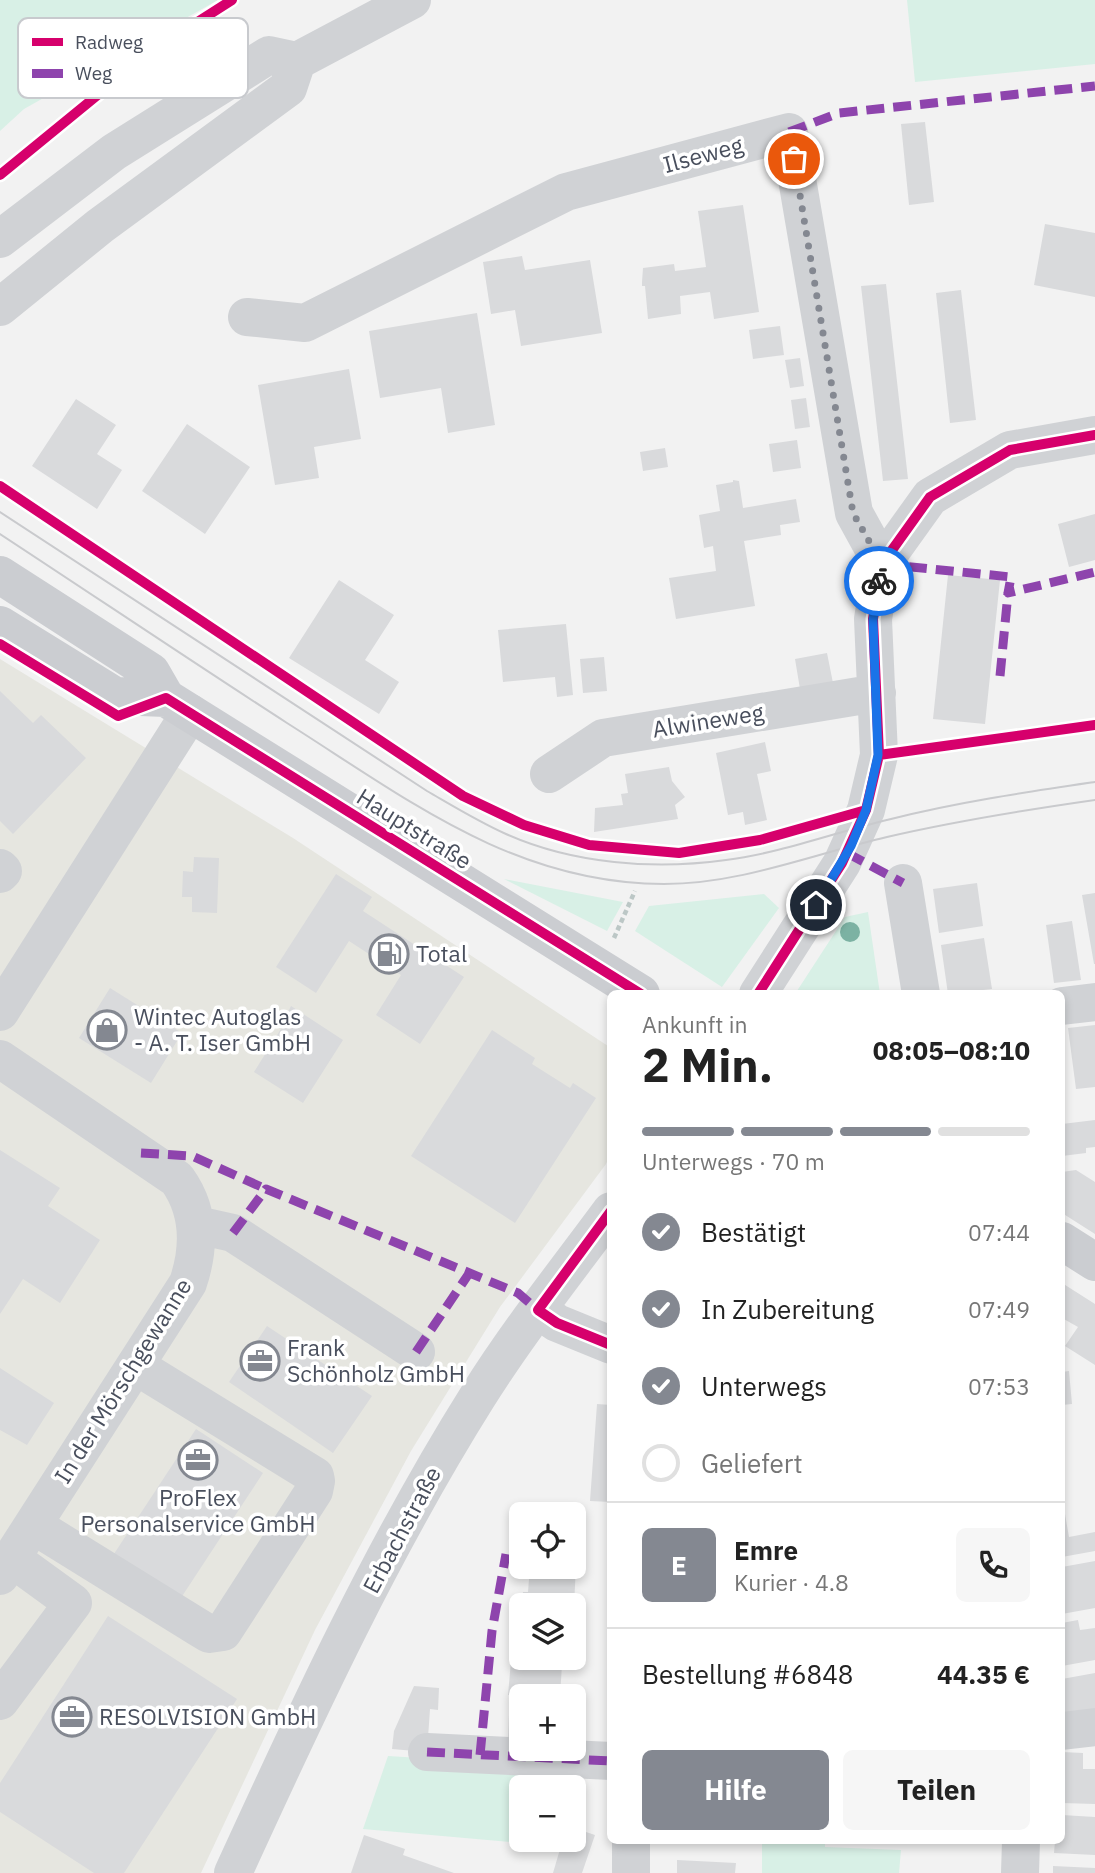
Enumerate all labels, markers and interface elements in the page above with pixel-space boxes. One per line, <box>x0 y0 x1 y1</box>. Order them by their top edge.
legend <box>18 18 248 98</box>
text: Radweg <box>75 30 143 54</box>
text: Weg <box>75 61 112 85</box>
street label: Ilseweg <box>659 129 746 179</box>
pin <box>764 129 824 189</box>
icon: bag <box>775 140 813 178</box>
courier <box>844 546 914 616</box>
icon: bike <box>860 562 898 600</box>
street label: Alwineweg <box>650 696 766 744</box>
street label: Hauptstraße <box>351 781 478 875</box>
pin <box>786 875 846 935</box>
icon: home <box>797 886 835 924</box>
fuel station icon: Total <box>368 933 410 975</box>
place label: Total <box>416 938 467 968</box>
place label: Wintec Autoglas - A. T. Iser GmbH <box>134 1001 311 1057</box>
shop icon: Wintec Autoglas - A. T. Iser GmbH <box>86 1009 128 1051</box>
text: Ankunft in <box>642 1009 748 1039</box>
text: 08:05–08:10 <box>873 1033 1030 1067</box>
text: 2 Min. <box>642 1035 773 1095</box>
text: Unterwegs · 70 m <box>642 1146 825 1176</box>
icon: check <box>642 1213 680 1251</box>
text: Bestätigt <box>701 1215 806 1249</box>
text: 07:44 <box>968 1217 1030 1247</box>
street label: In der Mörschgewanne <box>47 1272 198 1489</box>
icon: check <box>642 1290 680 1328</box>
text: In Zubereitung <box>701 1292 874 1326</box>
text: 07:49 <box>968 1294 1030 1324</box>
place label: Frank Schönholz GmbH <box>287 1332 465 1388</box>
office icon: Frank Schönholz GmbH <box>239 1340 281 1382</box>
icon: check <box>642 1367 680 1405</box>
text: Unterwegs <box>701 1369 827 1403</box>
text: 07:53 <box>968 1371 1030 1401</box>
office icon: ProFlex Personalservice GmbH <box>177 1439 219 1481</box>
text: Geliefert <box>701 1446 803 1480</box>
street label: Erbachstraße <box>355 1461 447 1598</box>
place label: ProFlex Personalservice GmbH <box>81 1482 315 1538</box>
map controls <box>509 1502 586 1852</box>
button: locate <box>509 1502 586 1579</box>
button: phone <box>956 1528 1030 1602</box>
text: Emre <box>734 1533 798 1567</box>
text: E <box>671 1548 687 1582</box>
text: Kurier · 4.8 <box>734 1567 849 1597</box>
button: layers <box>509 1593 586 1670</box>
text: Bestellung #6848 <box>642 1657 853 1691</box>
text: 44.35 € <box>937 1657 1030 1691</box>
button: + <box>509 1684 586 1761</box>
office icon: RESOLVISION GmbH <box>51 1696 93 1738</box>
place label: RESOLVISION GmbH <box>99 1701 316 1731</box>
button: Hilfe <box>642 1750 829 1830</box>
button: Teilen <box>843 1750 1030 1830</box>
button: − <box>509 1775 586 1852</box>

